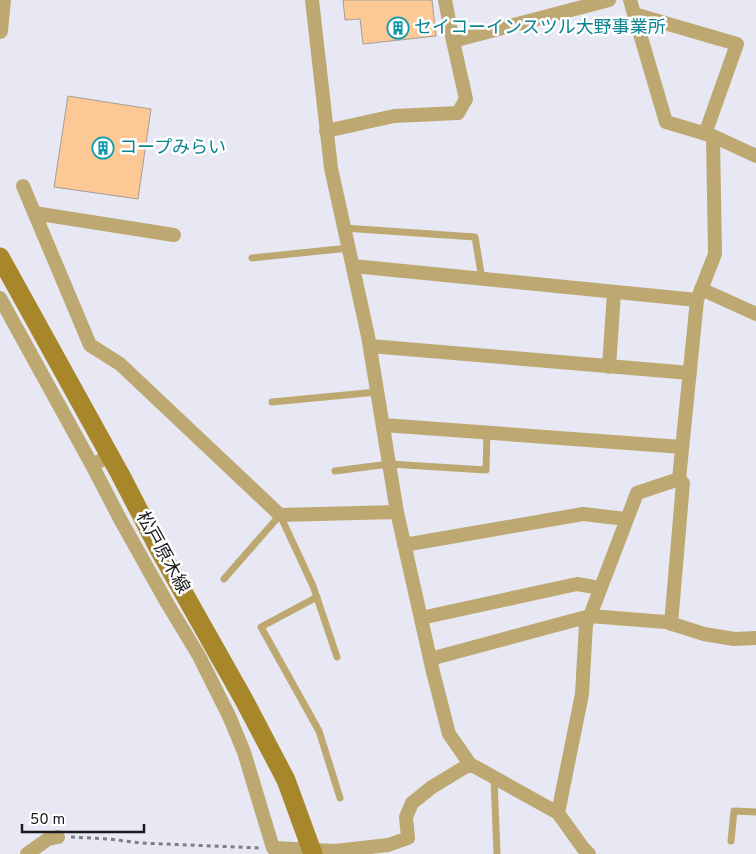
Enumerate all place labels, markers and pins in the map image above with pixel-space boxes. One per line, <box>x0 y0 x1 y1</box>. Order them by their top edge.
building icon: セイコーインスツル大野事業所 <box>386 16 410 40</box>
place label: セイコーインスツル大野事業所 <box>414 17 666 40</box>
building icon: コープみらい <box>91 136 115 160</box>
place label: コープみらい <box>119 137 226 160</box>

